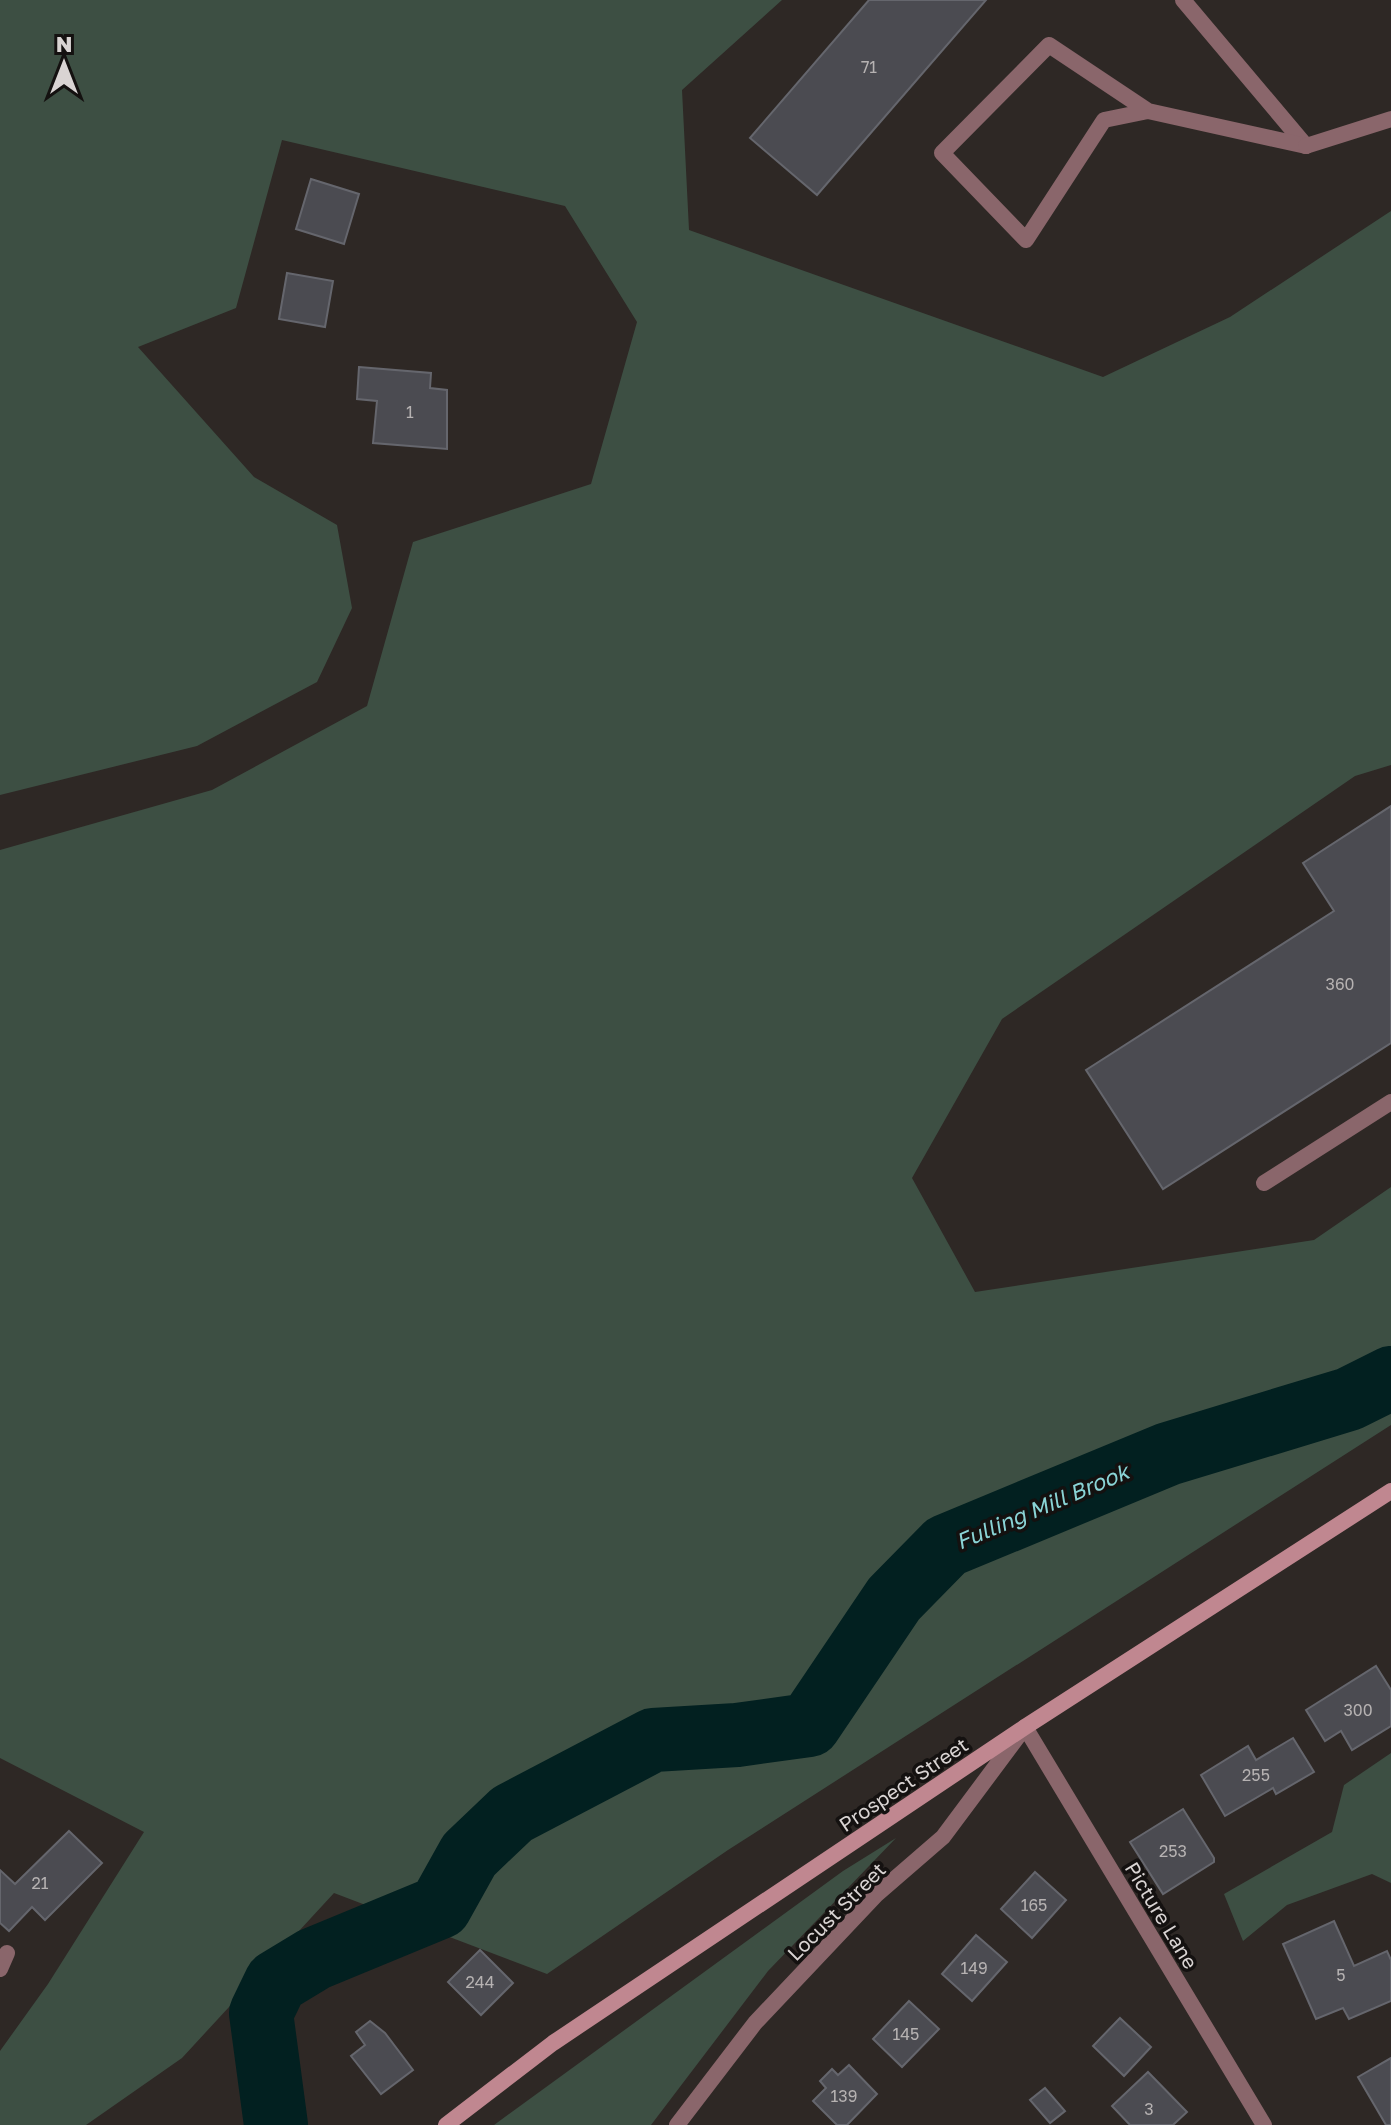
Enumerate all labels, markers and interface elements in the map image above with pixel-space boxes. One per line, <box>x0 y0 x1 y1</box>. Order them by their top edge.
north arrow <box>24 24 104 104</box>
text: N <box>56 30 72 57</box>
house number: 71 <box>861 57 877 77</box>
house number: 1 <box>406 402 414 422</box>
house number: 360 <box>1326 974 1354 994</box>
water label: Fulling Mill Brook <box>951 1456 1135 1555</box>
house number: 300 <box>1343 1700 1373 1720</box>
street label: Prospect Street <box>834 1732 972 1836</box>
house number: 255 <box>1242 1765 1270 1785</box>
house number: 253 <box>1159 1841 1187 1861</box>
street label: Locust Street <box>782 1857 890 1965</box>
street label: Picture Lane <box>1121 1857 1203 1973</box>
house number: 21 <box>31 1873 49 1893</box>
house number: 165 <box>1021 1895 1047 1915</box>
house number: 149 <box>960 1958 988 1978</box>
house number: 5 <box>1336 1965 1346 1985</box>
house number: 244 <box>466 1972 494 1992</box>
house number: 145 <box>893 2024 919 2044</box>
house number: 139 <box>831 2086 857 2106</box>
house number: 3 <box>1144 2099 1154 2119</box>

